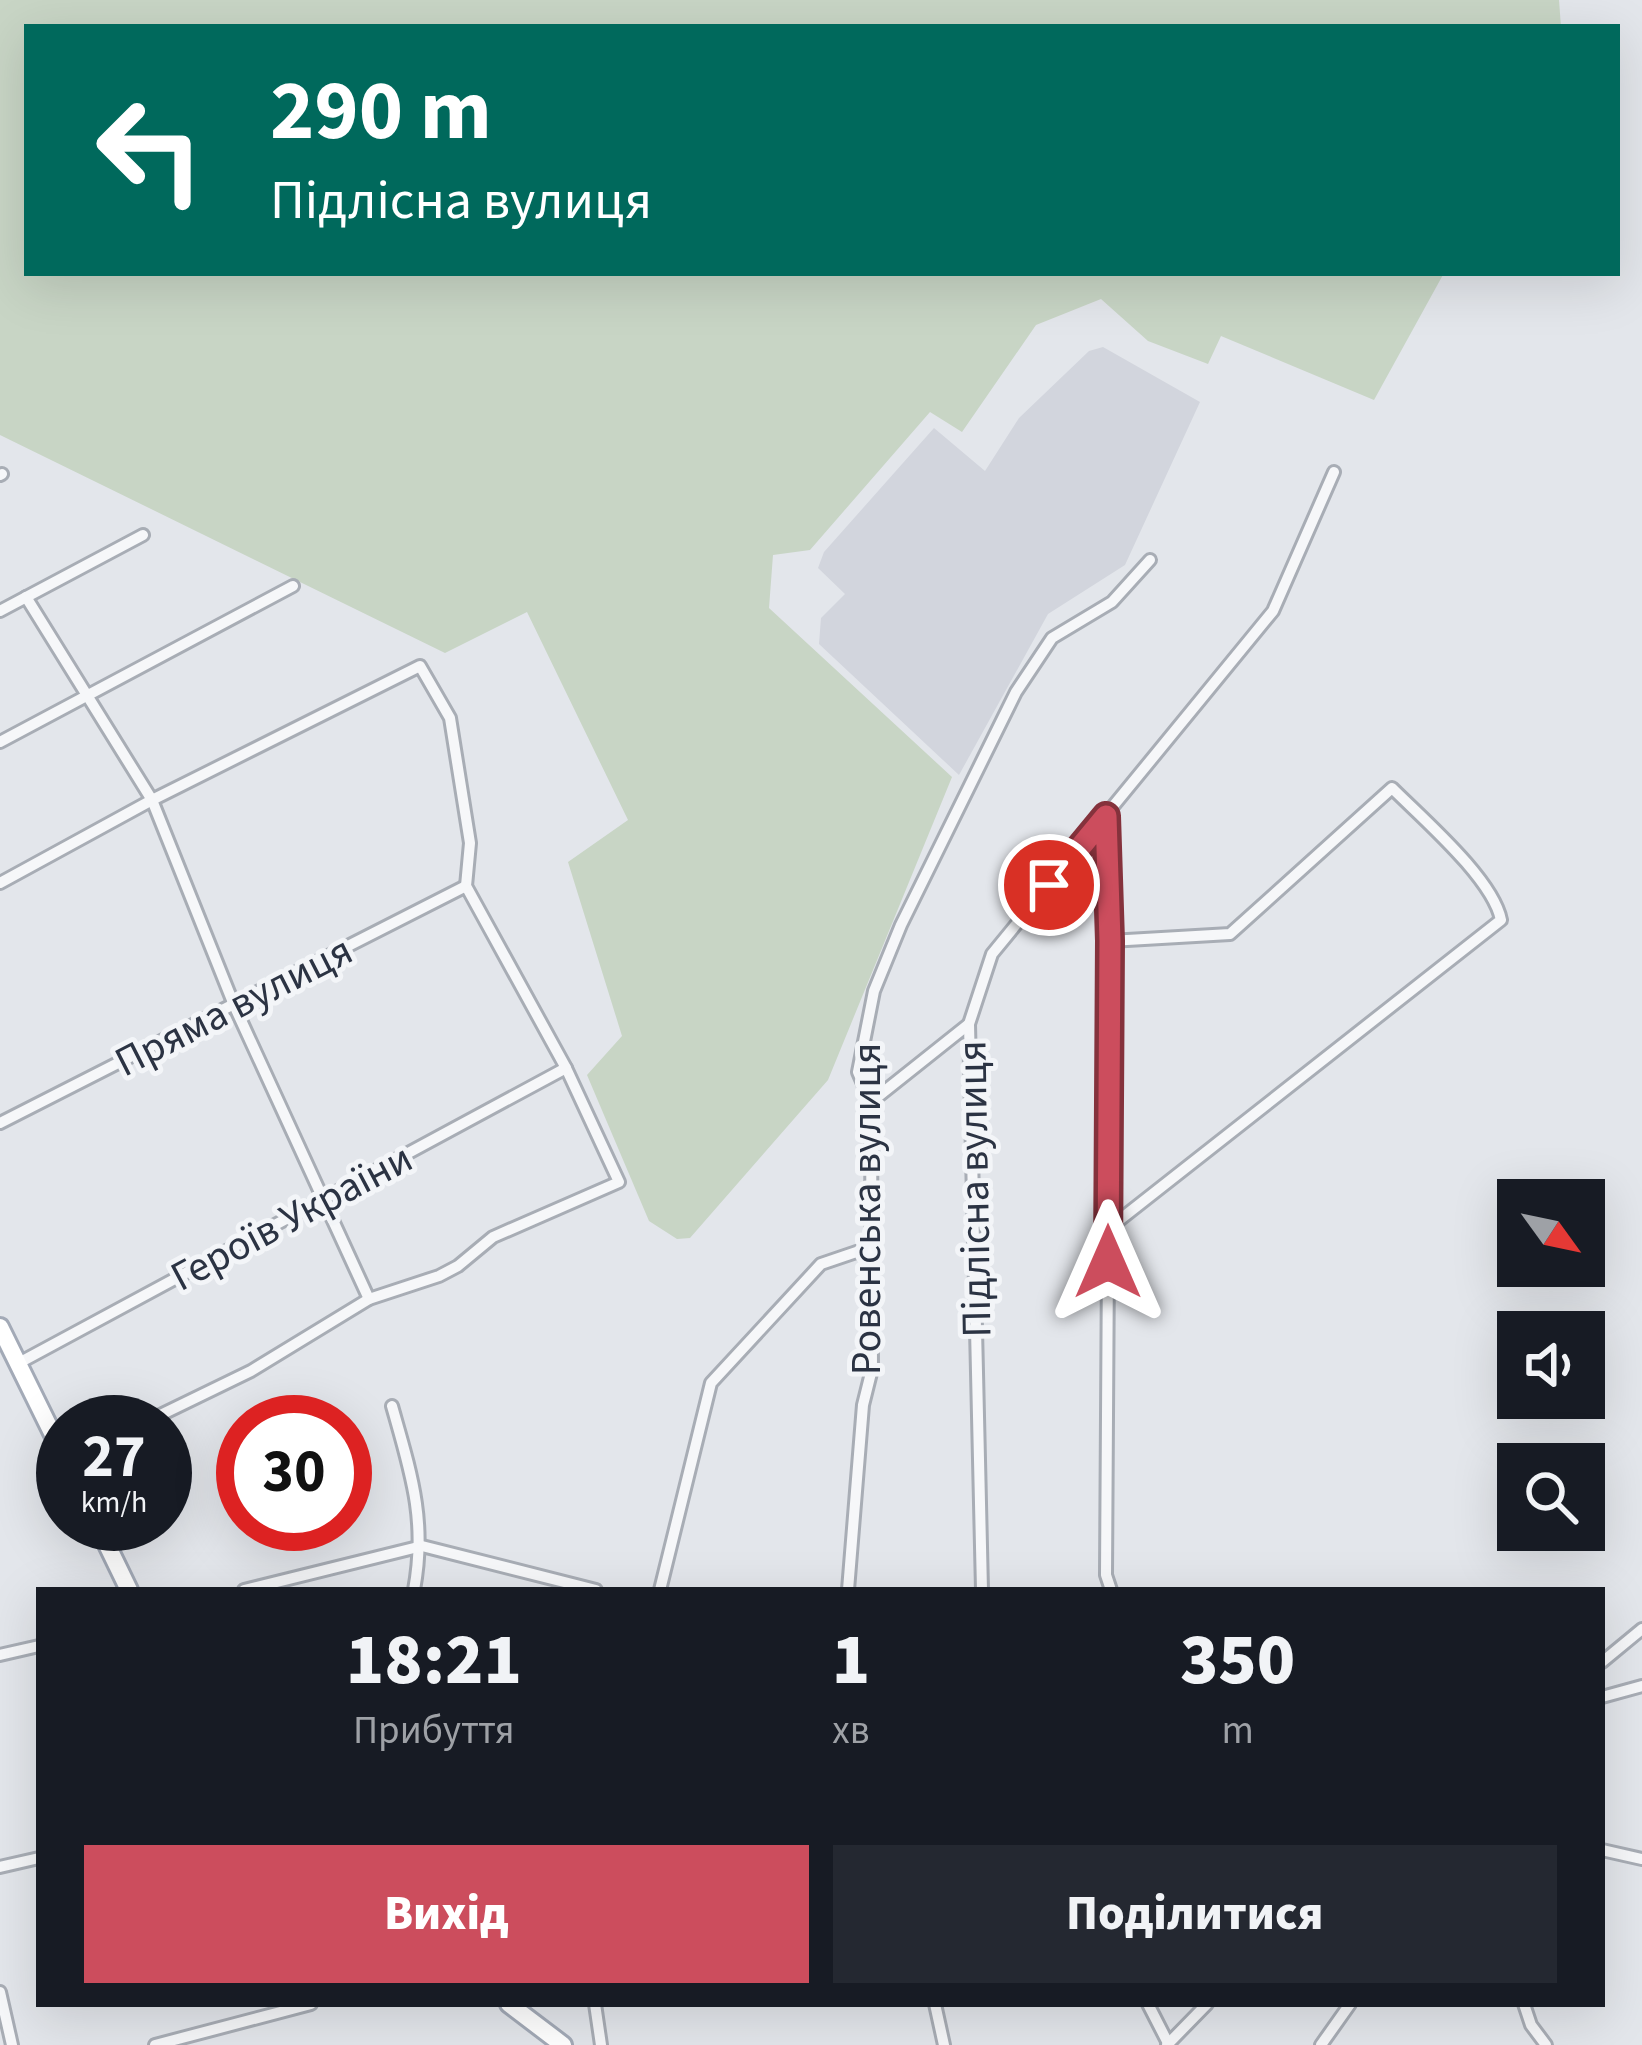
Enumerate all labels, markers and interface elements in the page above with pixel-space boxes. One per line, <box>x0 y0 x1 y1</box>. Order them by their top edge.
text: 290 m <box>270 52 492 172</box>
icon: left <box>72 72 228 228</box>
text: Підлісна вулиця <box>270 163 652 240</box>
pin <box>998 834 1100 936</box>
icon: arrive <box>1016 852 1082 918</box>
street label: Пряма вулиця <box>105 921 363 1092</box>
street label: Підлісна вулиця <box>942 1040 1008 1338</box>
street label: Ровенська вулиця <box>837 1043 897 1375</box>
street label: Героїв України <box>160 1129 424 1307</box>
north arrow <box>1497 1179 1605 1287</box>
map controls <box>1497 1179 1605 1551</box>
position arrow <box>1045 1199 1171 1325</box>
button: sound <box>1497 1311 1605 1419</box>
speed limit sign: 30 <box>216 1395 372 1551</box>
text: 27 <box>82 1415 146 1500</box>
button: search <box>1497 1443 1605 1551</box>
text: km/h <box>81 1481 147 1524</box>
text: 18:21 <box>346 1609 522 1712</box>
text: 1 <box>832 1609 870 1712</box>
text: 350 <box>1180 1609 1295 1712</box>
text: Прибуття <box>353 1703 515 1759</box>
text: хв <box>832 1703 869 1759</box>
text: m <box>1221 1703 1254 1759</box>
button: Вихід <box>84 1845 809 1983</box>
button: Поділитися <box>833 1845 1557 1983</box>

